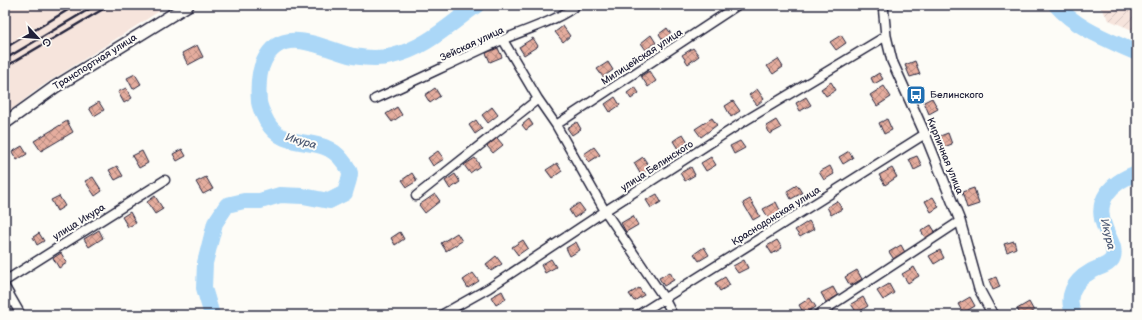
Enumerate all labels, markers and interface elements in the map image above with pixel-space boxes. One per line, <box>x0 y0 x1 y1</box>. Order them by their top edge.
north arrow <box>18 18 58 58</box>
street label: Зейская улица <box>438 24 506 64</box>
street label: Милицейская улица <box>599 26 685 88</box>
street label: Транспортная улица <box>51 31 139 93</box>
text: С <box>39 36 54 49</box>
bus stop icon: Белинского <box>905 84 927 106</box>
place label: Белинского <box>930 89 984 101</box>
street label: Кирпичная улица <box>924 116 966 196</box>
water label: Икура <box>284 130 319 152</box>
street label: улица Белинского <box>619 138 695 194</box>
street label: Краснодонская улица <box>729 184 823 248</box>
street label: улица Икура <box>51 201 107 243</box>
water label: Икура <box>1098 217 1118 251</box>

